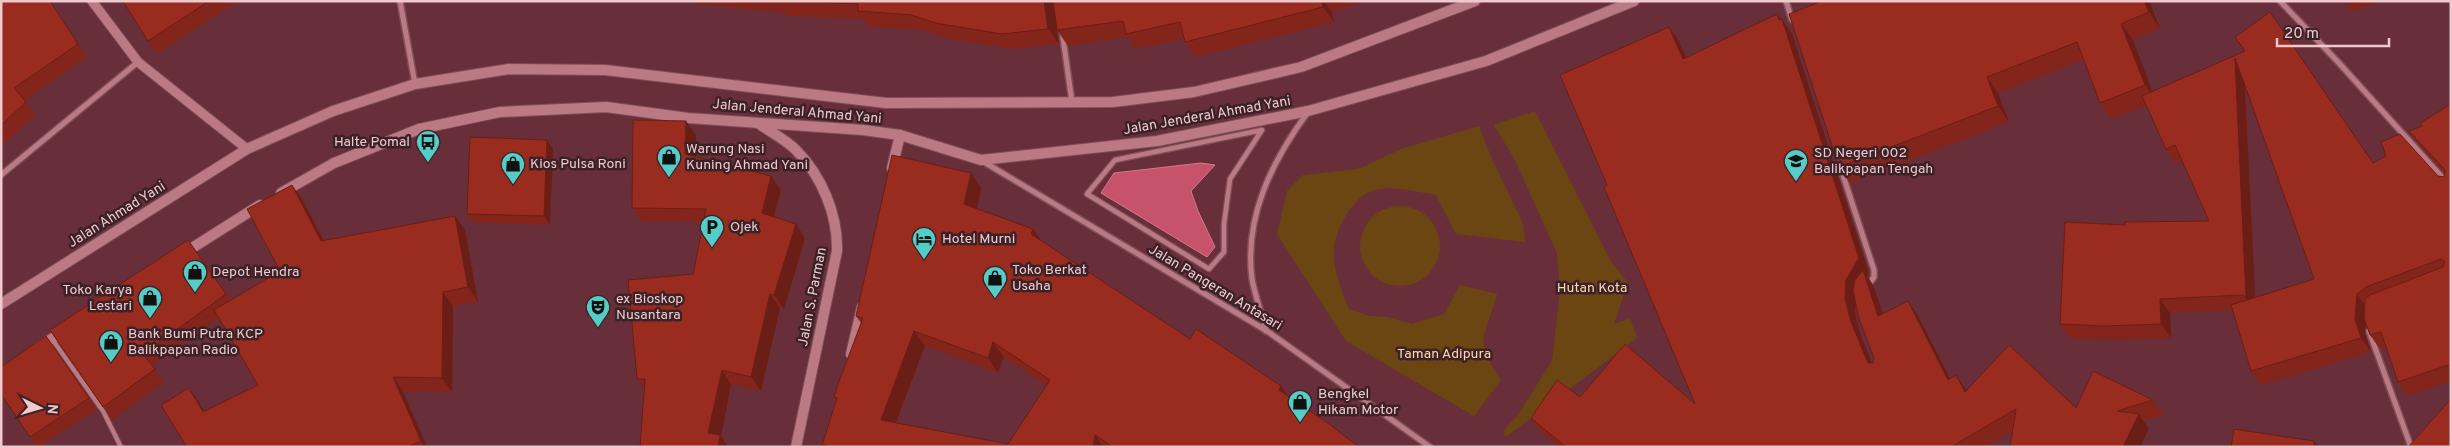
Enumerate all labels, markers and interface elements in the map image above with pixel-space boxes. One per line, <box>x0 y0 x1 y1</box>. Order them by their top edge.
scale bar <box>2277 15 2390 47</box>
text: 20 m <box>2284 25 2319 44</box>
street label: Jalan Jenderal Ahmad Yani <box>1122 93 1292 139</box>
street label: Jalan Jenderal Ahmad Yani <box>712 96 882 128</box>
bus stop icon: Halte Pomal <box>415 129 441 163</box>
place label: Halte Pomal <box>334 134 410 151</box>
place label: Warung Nasi Kuning Ahmad Yani <box>686 141 808 174</box>
shop icon: Warung Nasi Kuning Ahmad Yani <box>656 144 682 178</box>
place label: SD Negeri 002 Balikpapan Tengah <box>1814 145 1933 178</box>
school or university icon: SD Negeri 002 Balikpapan Tengah <box>1783 148 1809 182</box>
shop icon: Kios Pulsa Roni <box>500 151 526 185</box>
place label: Kios Pulsa Roni <box>530 156 626 173</box>
street label: Jalan Ahmad Yani <box>65 178 169 252</box>
parking icon: Ojek <box>699 214 725 248</box>
place label: Ojek <box>730 219 759 236</box>
hotel icon: Hotel Murni <box>911 226 937 260</box>
place label: Hotel Murni <box>942 231 1015 248</box>
street label: Jalan Pangeran Antasari <box>1145 241 1285 335</box>
street label: Jalan S. Parman <box>795 246 831 348</box>
shop icon: Depot Hendra <box>182 259 208 293</box>
place label: Toko Berkat Usaha <box>1012 262 1087 295</box>
place label: Depot Hendra <box>212 264 299 281</box>
shop icon: Toko Berkat Usaha <box>982 265 1008 299</box>
park label: Hutan Kota <box>1557 280 1627 297</box>
place label: Toko Karya Lestari <box>63 282 132 315</box>
shop icon: Toko Karya Lestari <box>137 285 163 319</box>
place label: ex Bioskop Nusantara <box>616 291 683 324</box>
theatre icon: ex Bioskop Nusantara <box>585 294 611 328</box>
place label: Bank Bumi Putra KCP Balikpapan Radio <box>128 326 263 359</box>
shop icon: Bank Bumi Putra KCP Balikpapan Radio <box>98 329 124 363</box>
park label: Taman Adipura <box>1397 346 1491 363</box>
north arrow <box>15 383 65 433</box>
place label: Bengkel Hikam Motor <box>1318 386 1399 419</box>
shop icon: Bengkel Hikam Motor <box>1287 389 1313 423</box>
text: N <box>43 403 60 415</box>

